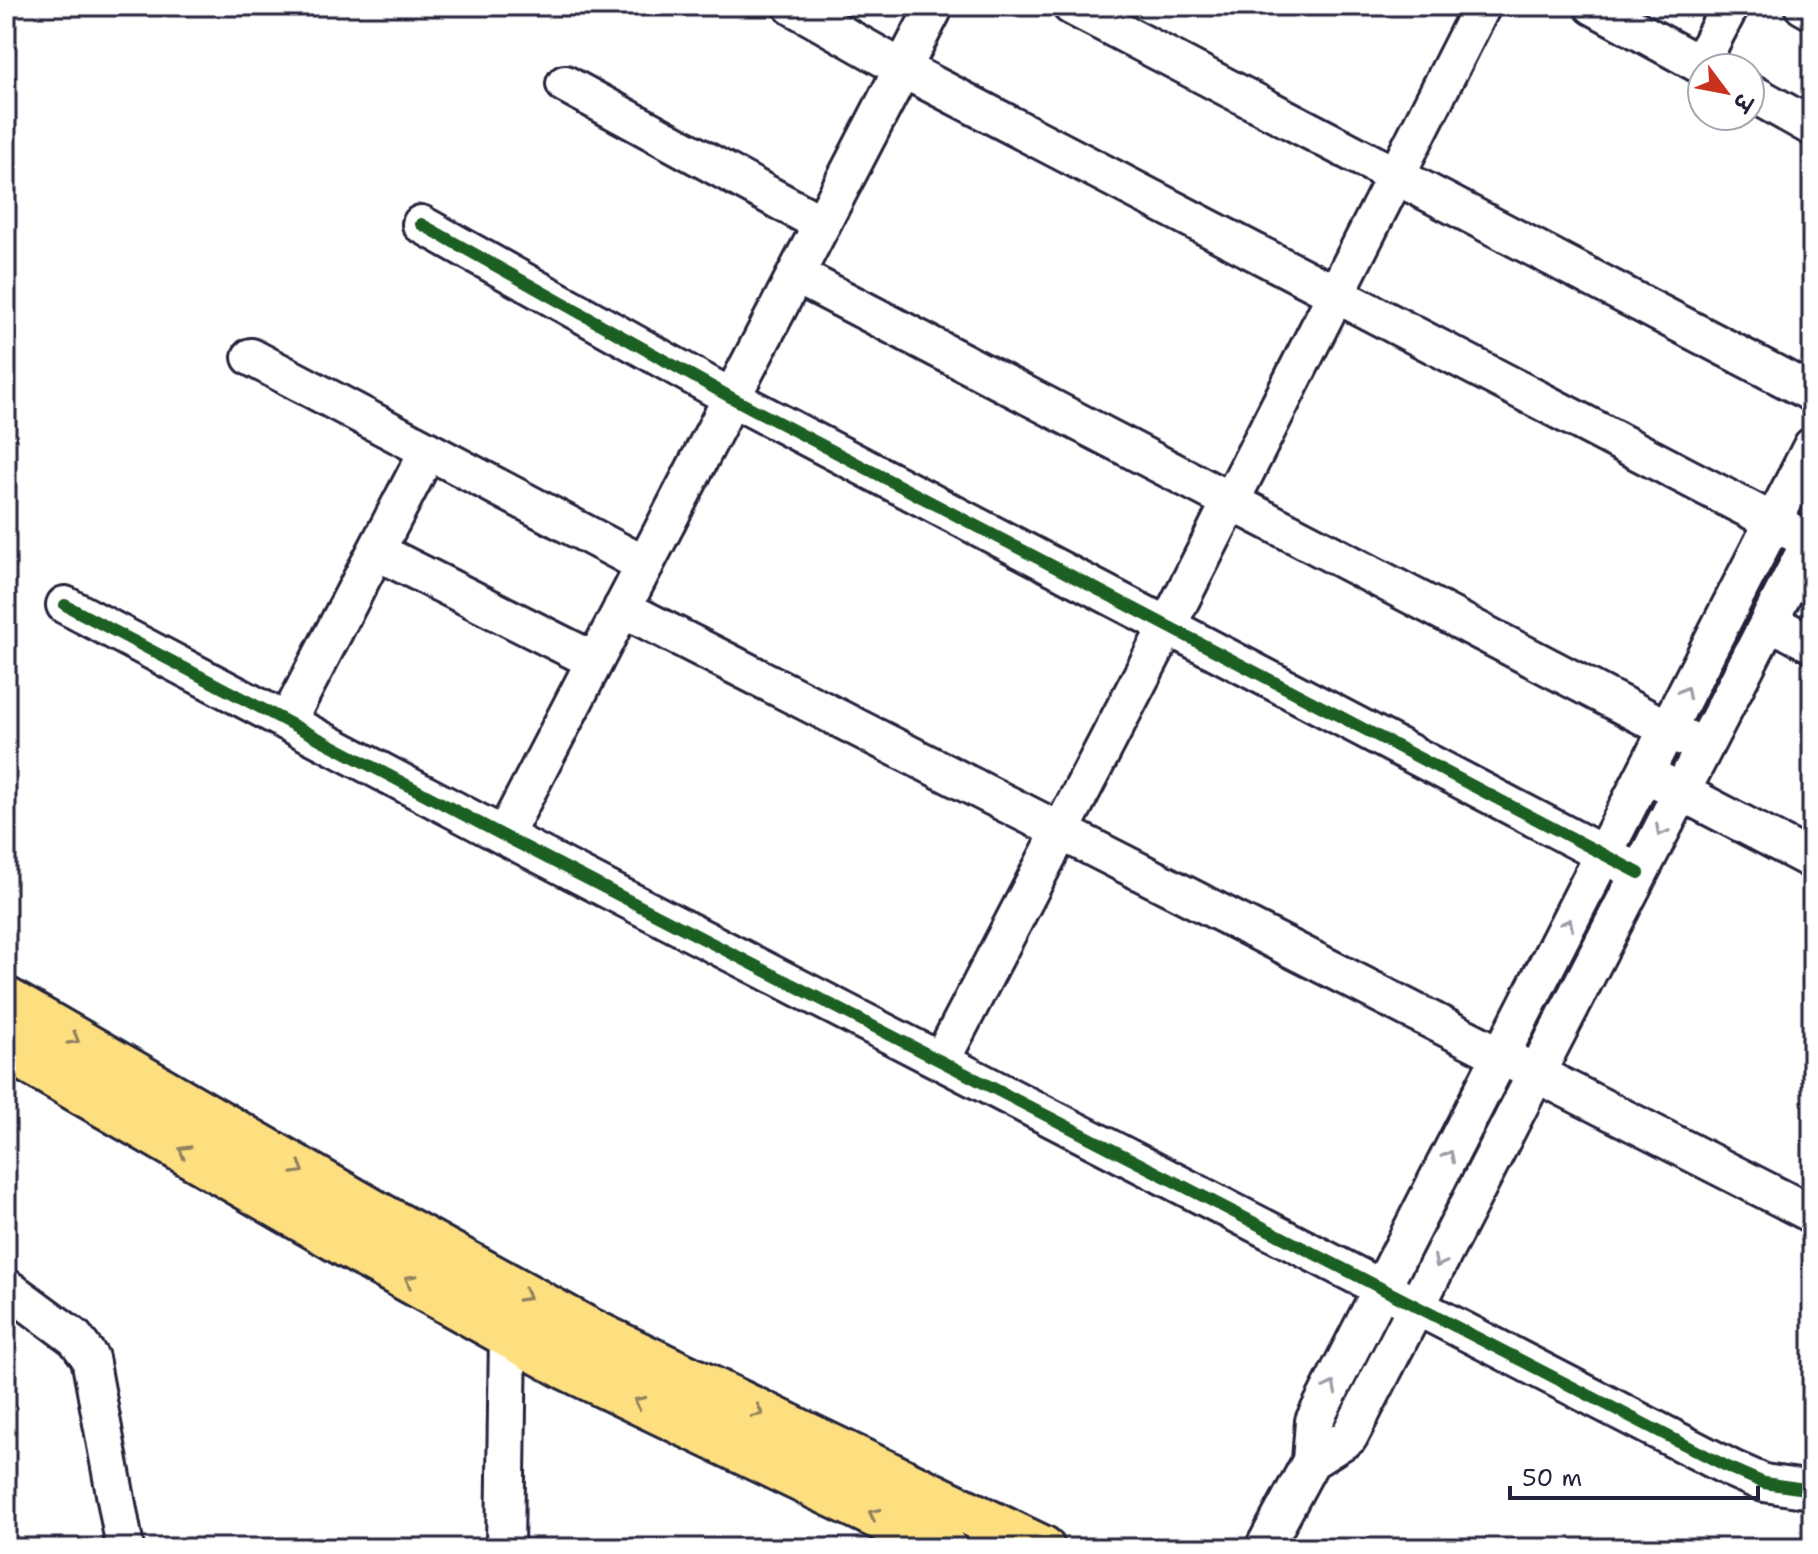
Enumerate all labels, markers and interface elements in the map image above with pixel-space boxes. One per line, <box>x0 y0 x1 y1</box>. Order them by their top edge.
north arrow <box>1686 52 1766 132</box>
text: उ <box>1725 87 1760 118</box>
one-way arrow <box>1676 686 1691 701</box>
one-way arrow <box>1655 823 1671 837</box>
one-way arrow <box>1558 918 1573 933</box>
one-way arrow <box>65 1029 79 1045</box>
one-way arrow <box>178 1145 193 1161</box>
one-way arrow <box>1440 1149 1455 1164</box>
one-way arrow <box>290 1159 304 1175</box>
one-way arrow <box>1434 1253 1449 1268</box>
one-way arrow <box>404 1274 418 1290</box>
one-way arrow <box>517 1286 531 1302</box>
one-way arrow <box>1321 1381 1337 1396</box>
one-way arrow <box>633 1396 648 1412</box>
one-way arrow <box>750 1402 764 1418</box>
scale bar <box>1510 1450 1758 1500</box>
text: 50 m <box>1522 1462 1582 1494</box>
one-way arrow <box>867 1508 882 1524</box>

